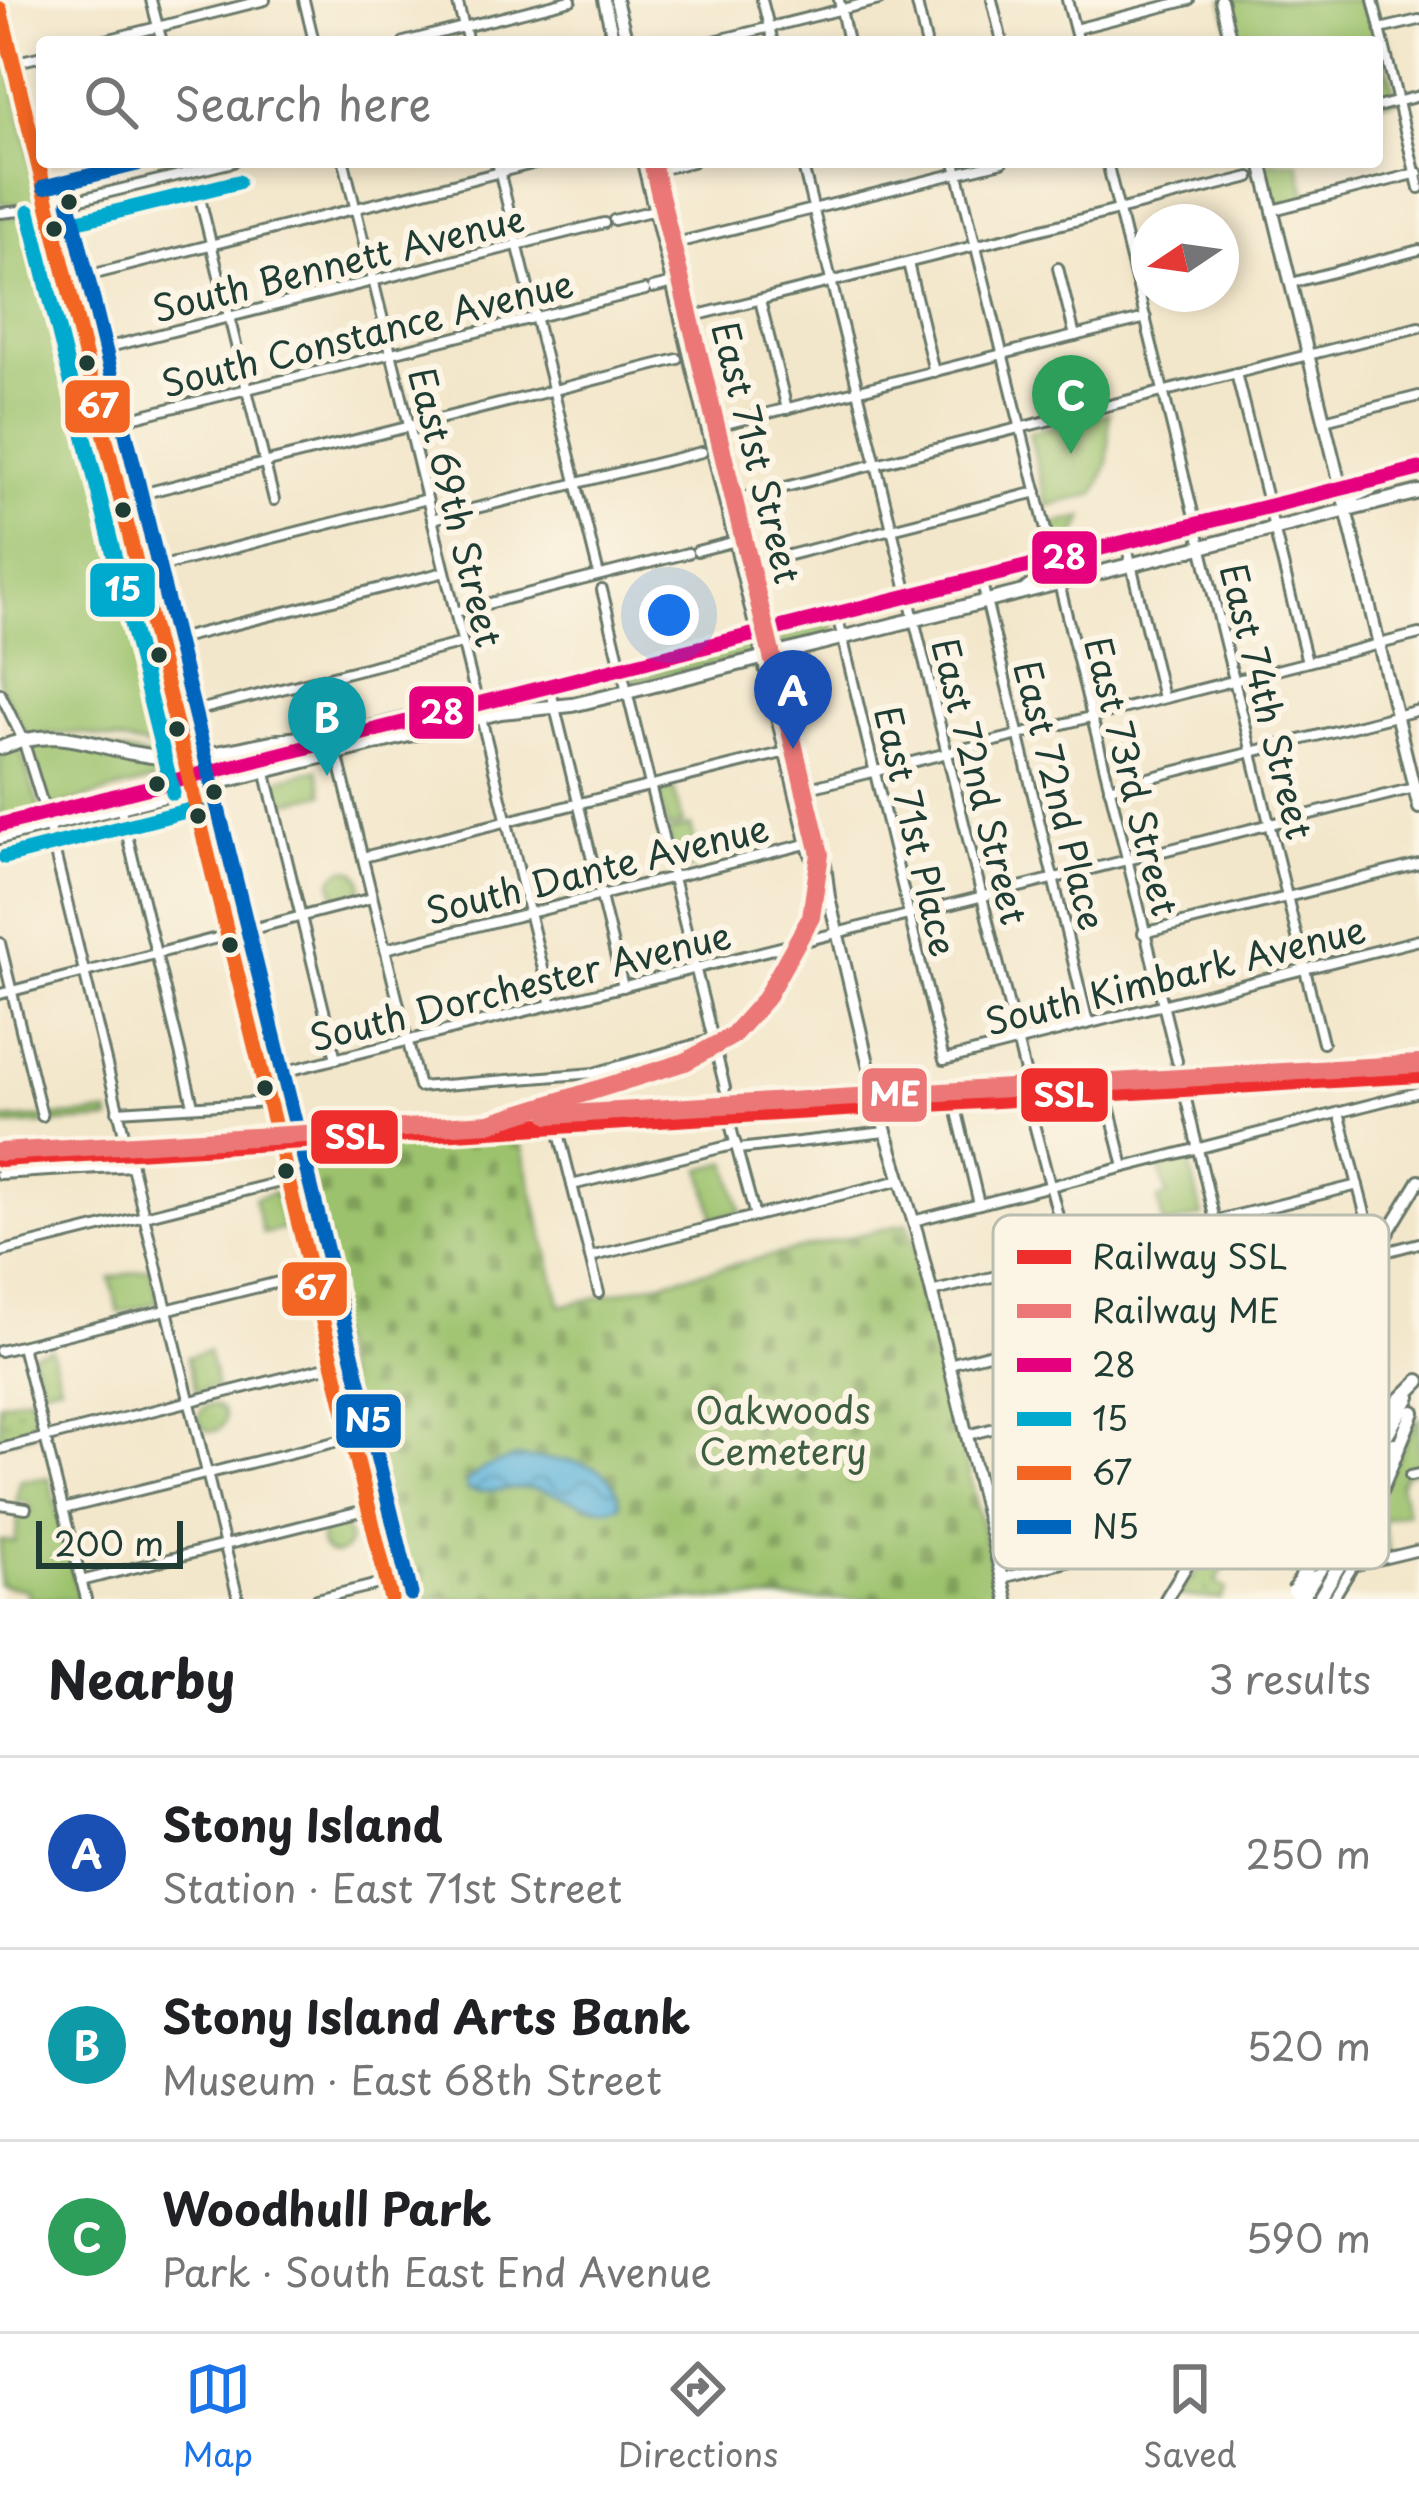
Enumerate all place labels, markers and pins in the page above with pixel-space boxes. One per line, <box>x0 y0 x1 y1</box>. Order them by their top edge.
unlabelled marker <box>58 191 80 213</box>
unlabelled marker <box>43 218 65 240</box>
unlabelled marker <box>76 352 98 374</box>
pin: C <box>1032 355 1110 454</box>
unlabelled marker <box>112 499 134 521</box>
unlabelled marker <box>148 644 170 666</box>
pin: A <box>754 650 832 749</box>
pin: B <box>288 677 366 776</box>
unlabelled marker <box>166 718 188 740</box>
unlabelled marker <box>146 773 168 795</box>
unlabelled marker <box>203 781 225 803</box>
unlabelled marker <box>187 805 209 827</box>
unlabelled marker <box>219 934 241 956</box>
unlabelled marker <box>254 1077 276 1099</box>
unlabelled marker <box>275 1160 297 1182</box>

